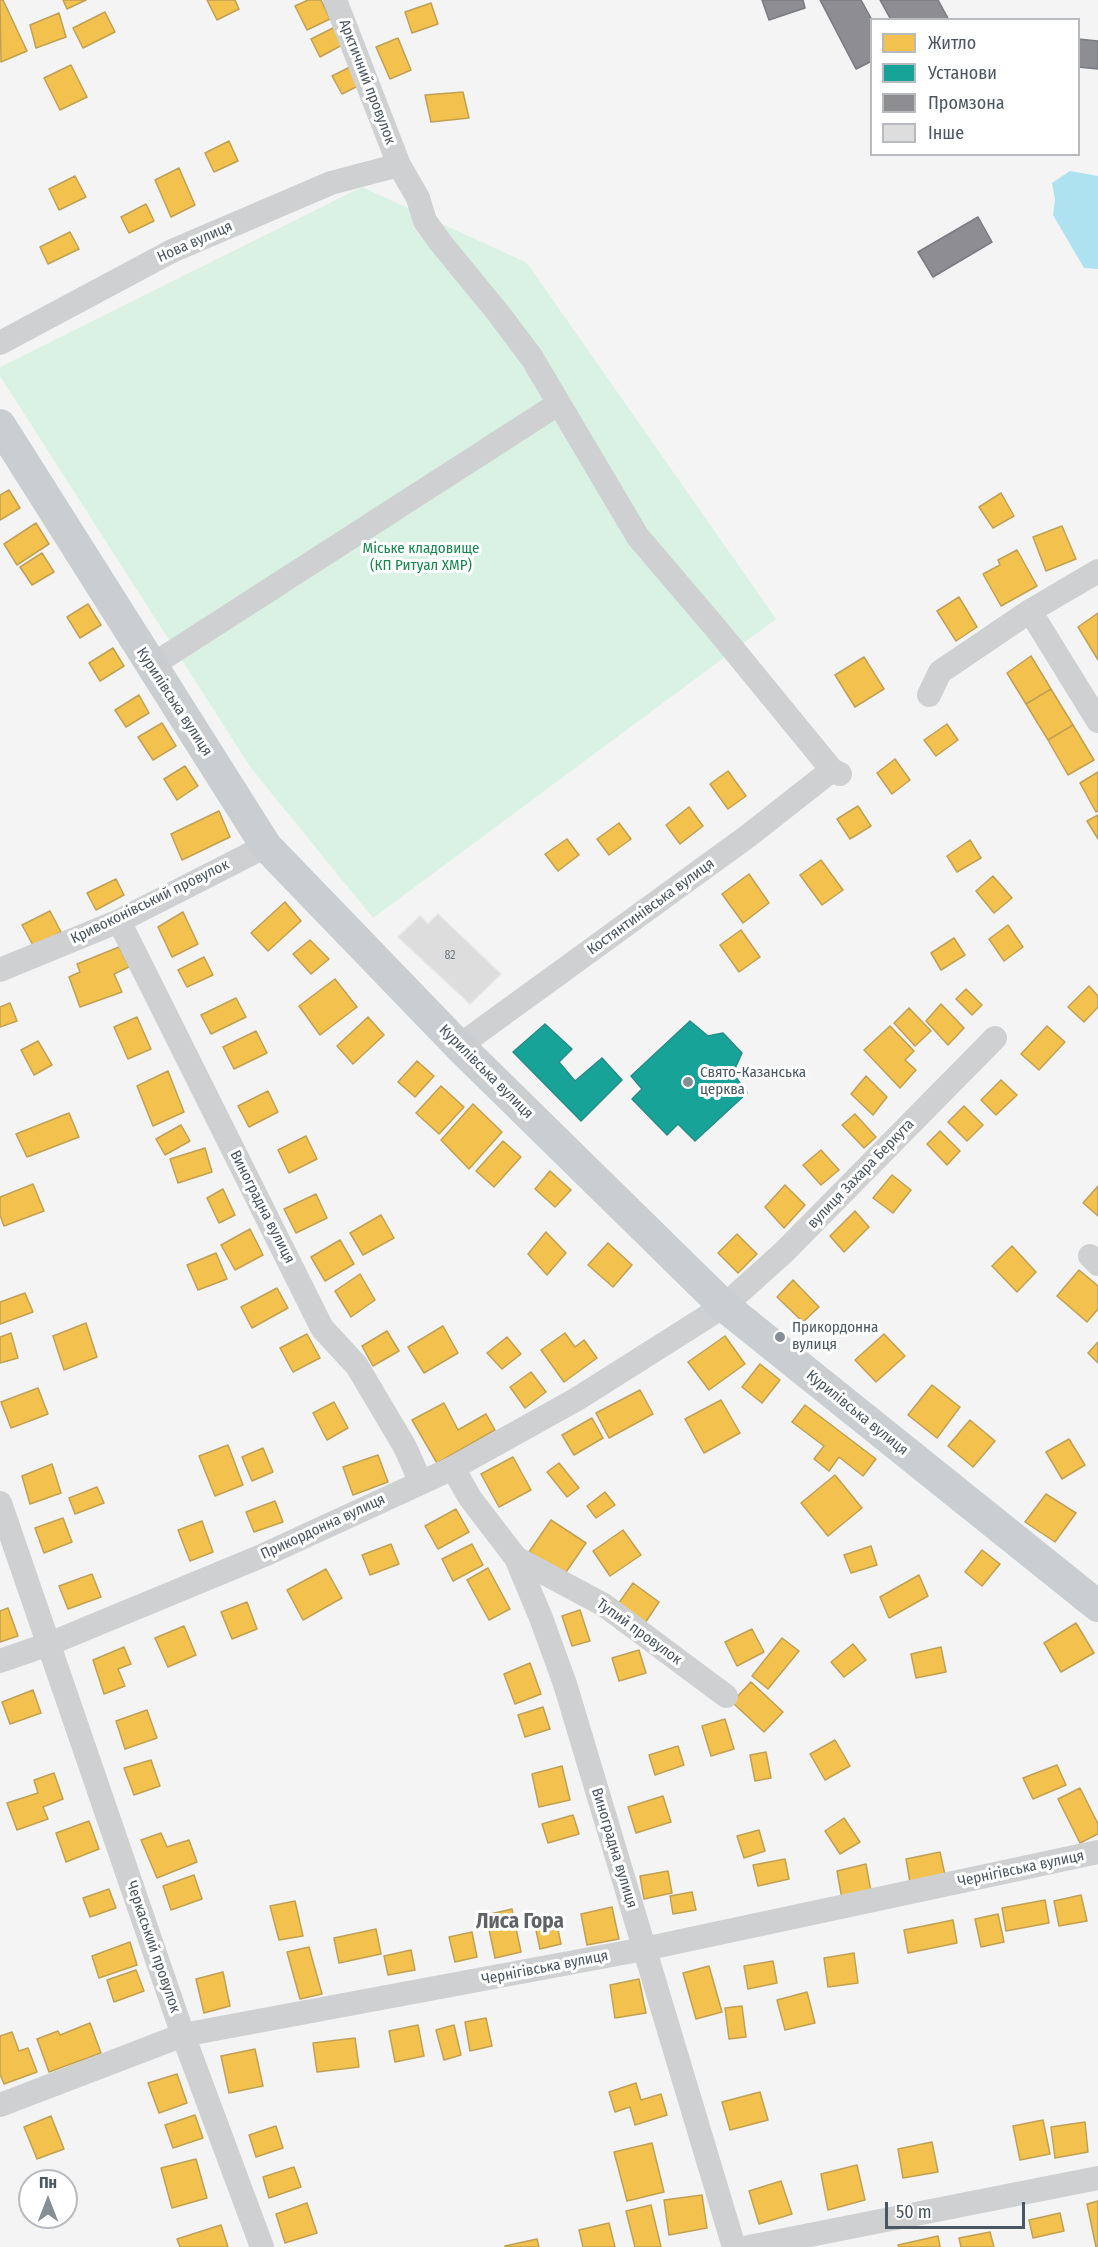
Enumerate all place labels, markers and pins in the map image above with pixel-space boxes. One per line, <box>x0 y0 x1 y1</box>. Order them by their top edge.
place label: Свято-Казанська церква <box>700 1064 806 1099</box>
marker: Свято-Казанська церква <box>681 1075 695 1089</box>
place label: Прикордонна вулиця <box>792 1319 878 1354</box>
marker: Прикордонна вулиця <box>773 1330 787 1344</box>

